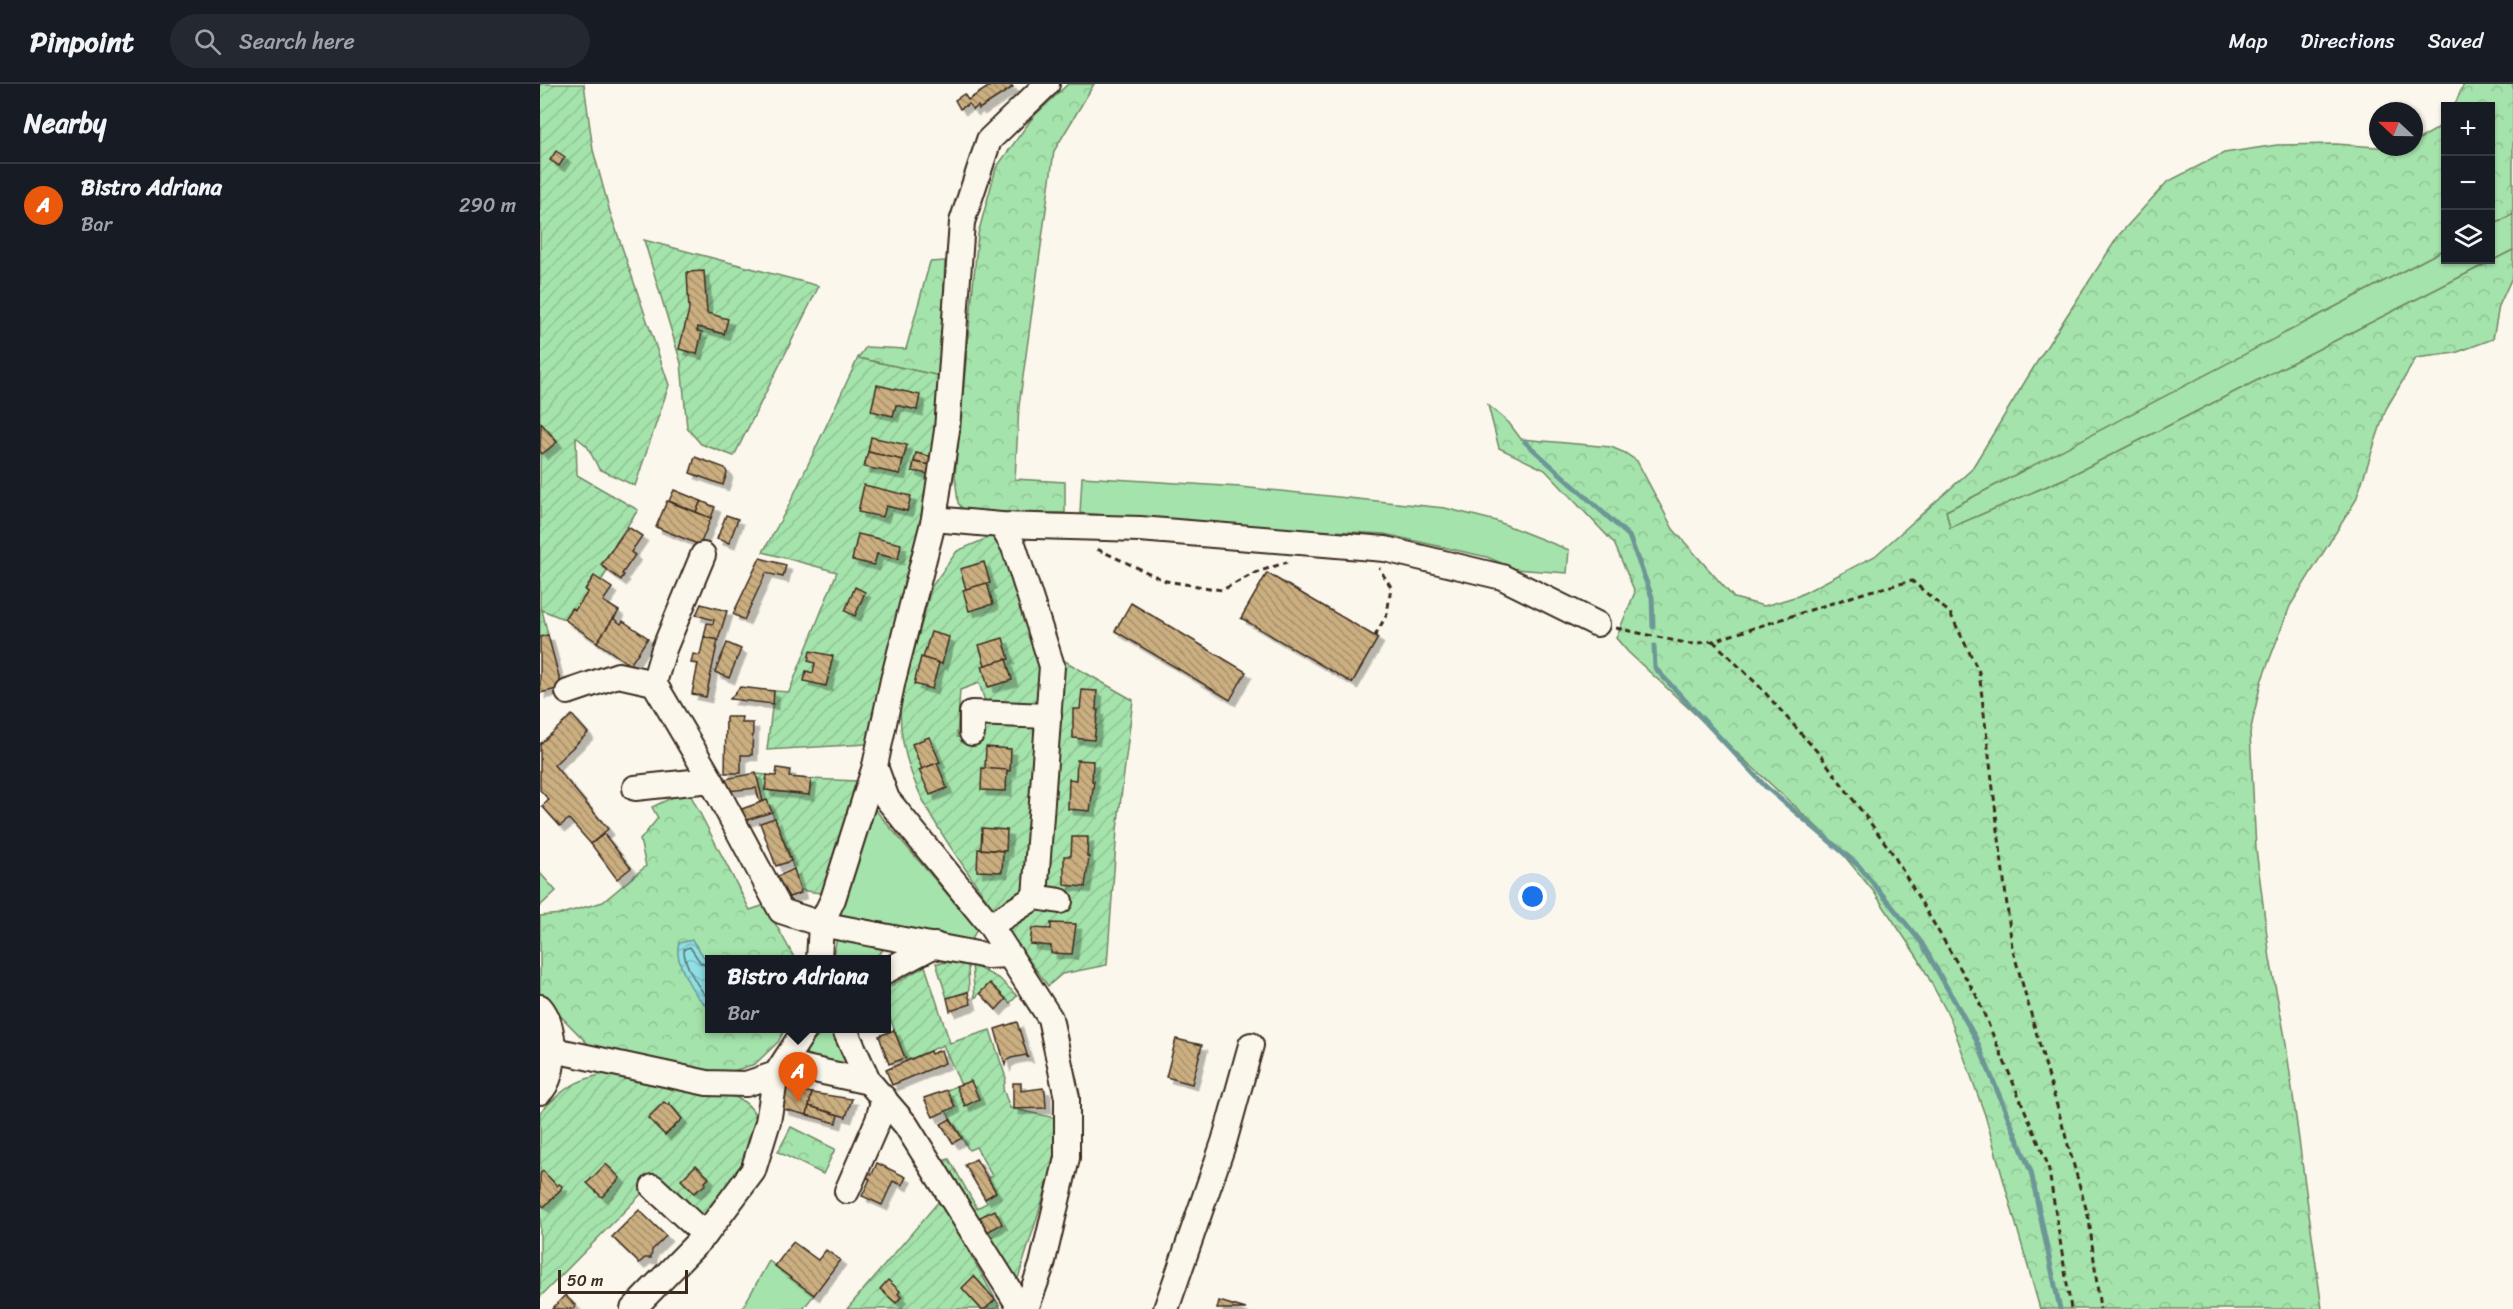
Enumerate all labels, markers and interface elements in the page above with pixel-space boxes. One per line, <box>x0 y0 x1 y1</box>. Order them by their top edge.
search box <box>170 14 590 68</box>
text: Pinpoint <box>30 17 134 66</box>
text: Search here <box>239 22 355 61</box>
text: Map <box>2229 22 2267 60</box>
text: Directions <box>2300 22 2395 60</box>
text: Saved <box>2428 22 2483 60</box>
icon: search <box>191 25 224 58</box>
text: Nearby <box>24 100 106 146</box>
north arrow <box>2369 102 2423 156</box>
map controls <box>2441 102 2495 264</box>
button: + <box>2441 102 2495 156</box>
button: − <box>2441 156 2495 210</box>
text: Bistro Adriana <box>81 168 222 207</box>
text: A <box>37 188 50 223</box>
text: 290 m <box>459 188 516 223</box>
text: Bar <box>81 207 112 242</box>
button: layers <box>2441 210 2495 264</box>
your location <box>1518 882 1547 911</box>
popup <box>705 955 891 1033</box>
text: Bistro Adriana <box>728 957 868 996</box>
text: Bar <box>728 996 758 1031</box>
pin: A <box>778 1052 818 1102</box>
text: 50 m <box>567 1266 603 1295</box>
scale bar <box>558 1267 688 1294</box>

